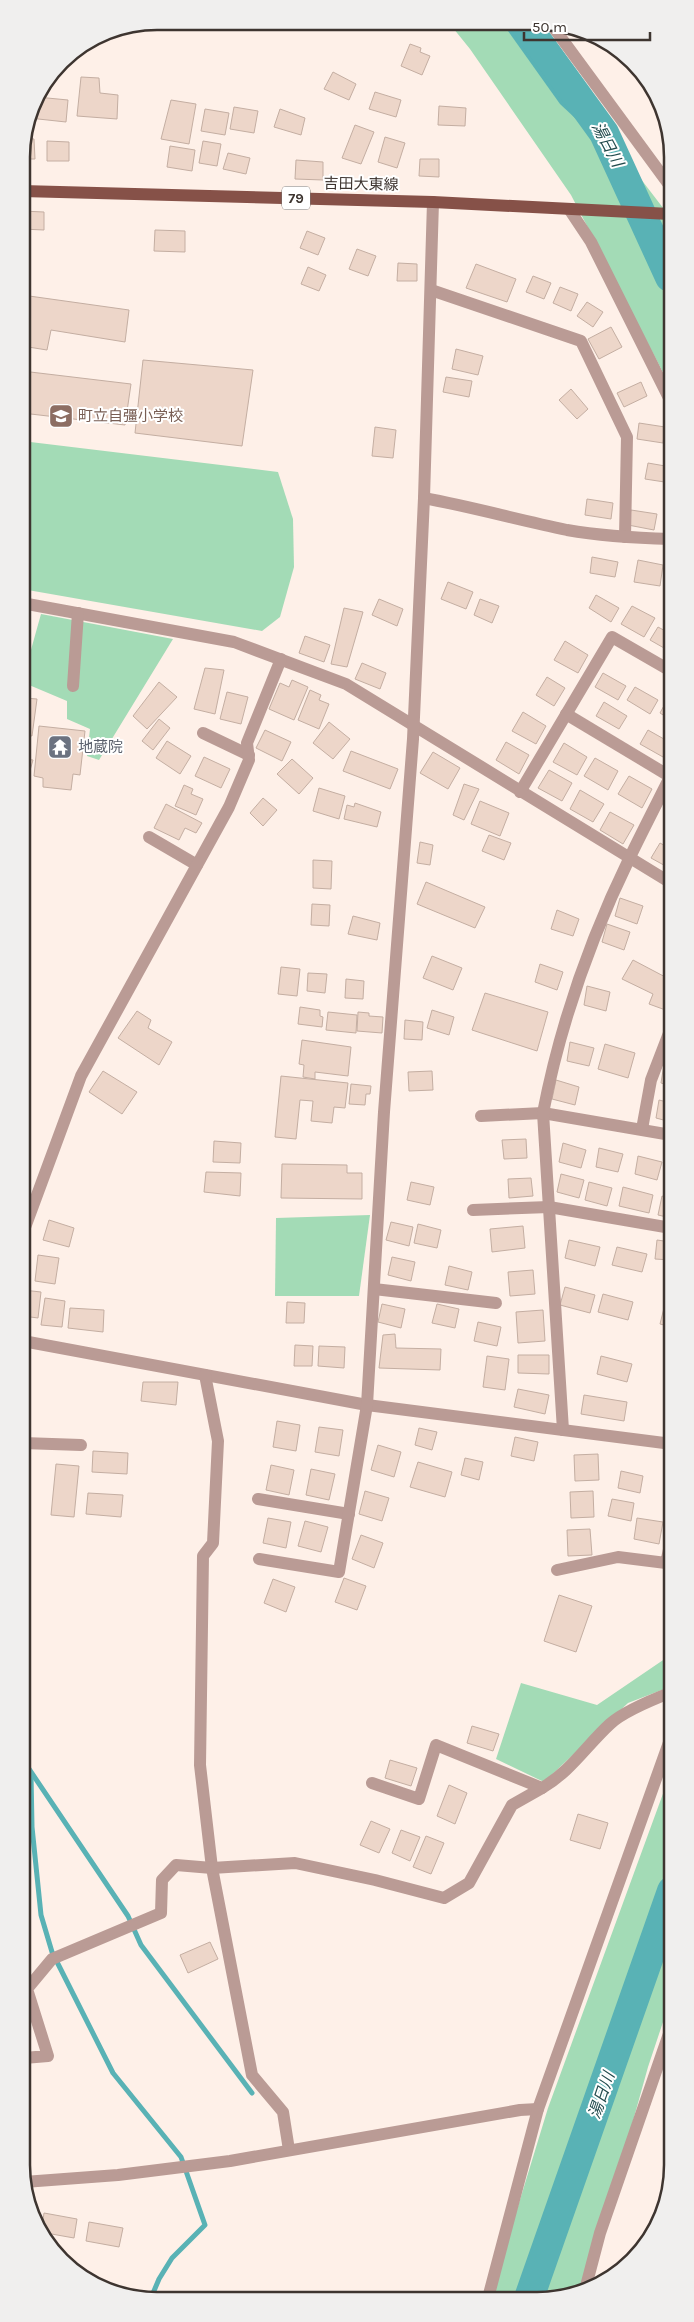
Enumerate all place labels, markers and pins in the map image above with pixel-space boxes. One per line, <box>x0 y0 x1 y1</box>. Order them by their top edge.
school or university icon: 町立自彊小学校 <box>48 403 74 429</box>
place label: 町立自彊小学校 <box>78 407 183 425</box>
temple icon: 地蔵院 <box>47 734 73 760</box>
place label: 地蔵院 <box>78 738 123 756</box>

